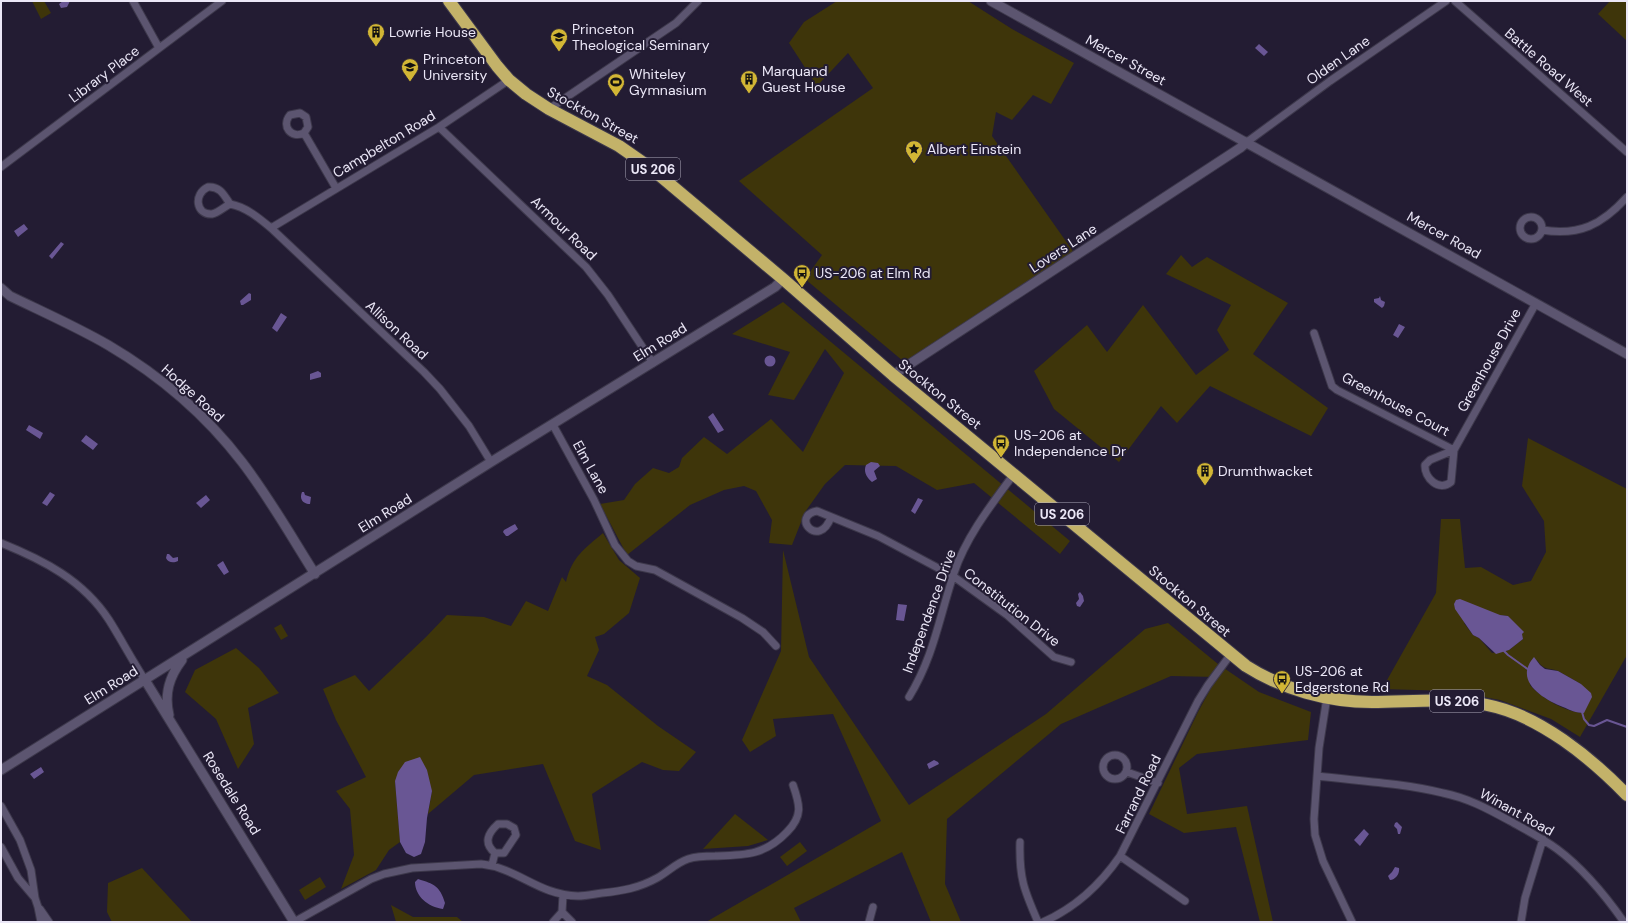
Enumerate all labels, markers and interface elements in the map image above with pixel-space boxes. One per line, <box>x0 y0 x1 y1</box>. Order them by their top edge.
place label: Princeton Theological Seminary <box>572 20 710 54</box>
building icon: Lowrie House <box>366 22 386 47</box>
place label: Lowrie House <box>389 23 476 41</box>
street label: Battle Road West <box>1501 24 1597 110</box>
school or university icon: Princeton Theological Seminary <box>549 27 569 52</box>
street label: Mercer Street <box>1083 31 1169 89</box>
street label: Olden Lane <box>1303 32 1373 88</box>
street label: Library Place <box>65 42 143 106</box>
place label: Princeton University <box>423 50 488 84</box>
school or university icon: Princeton University <box>400 57 420 82</box>
place label: Marquand Guest House <box>762 62 845 96</box>
place label: Whiteley Gymnasium <box>629 65 706 99</box>
building icon: Marquand Guest House <box>739 69 759 94</box>
sports icon: Whiteley Gymnasium <box>606 72 626 97</box>
street label: Stockton Street <box>544 82 642 148</box>
street label: Campbelton Road <box>329 106 439 182</box>
place icon: Albert Einstein <box>904 139 924 164</box>
place label: Albert Einstein <box>927 140 1021 158</box>
road number: US 206 <box>626 158 680 180</box>
street label: Armour Road <box>527 192 601 264</box>
street label: Mercer Road <box>1404 207 1484 263</box>
street label: Lovers Lane <box>1026 219 1100 276</box>
bus stop icon: US-206 at Elm Rd <box>792 263 812 288</box>
place label: US-206 at Elm Rd <box>815 264 930 282</box>
street label: Allison Road <box>362 297 432 363</box>
street label: Greenhouse Drive <box>1453 305 1525 415</box>
street label: Elm Road <box>630 319 690 365</box>
street label: Stockton Street <box>895 355 985 433</box>
street label: Hodge Road <box>158 360 228 426</box>
street label: Greenhouse Court <box>1339 368 1453 440</box>
place label: US-206 at Independence Dr <box>1014 426 1126 460</box>
bus stop icon: US-206 at Independence Dr <box>991 433 1011 458</box>
street label: Elm Lane <box>569 437 613 497</box>
building icon: Drumthwacket <box>1195 461 1215 486</box>
place label: Drumthwacket <box>1218 462 1313 480</box>
street label: Elm Road <box>355 490 415 536</box>
road number: US 206 <box>1035 503 1089 525</box>
street label: Independence Drive <box>898 547 960 675</box>
street label: Stockton Street <box>1145 561 1235 641</box>
street label: Constitution Drive <box>960 564 1064 650</box>
street label: Elm Road <box>81 662 141 708</box>
place label: US-206 at Edgerstone Rd <box>1295 662 1389 696</box>
bus stop icon: US-206 at Edgerstone Rd <box>1272 669 1292 694</box>
road number: US 206 <box>1430 690 1484 712</box>
street label: Rosedale Road <box>199 748 265 838</box>
street label: Farrand Road <box>1111 752 1165 836</box>
street label: Winant Road <box>1477 784 1557 840</box>

